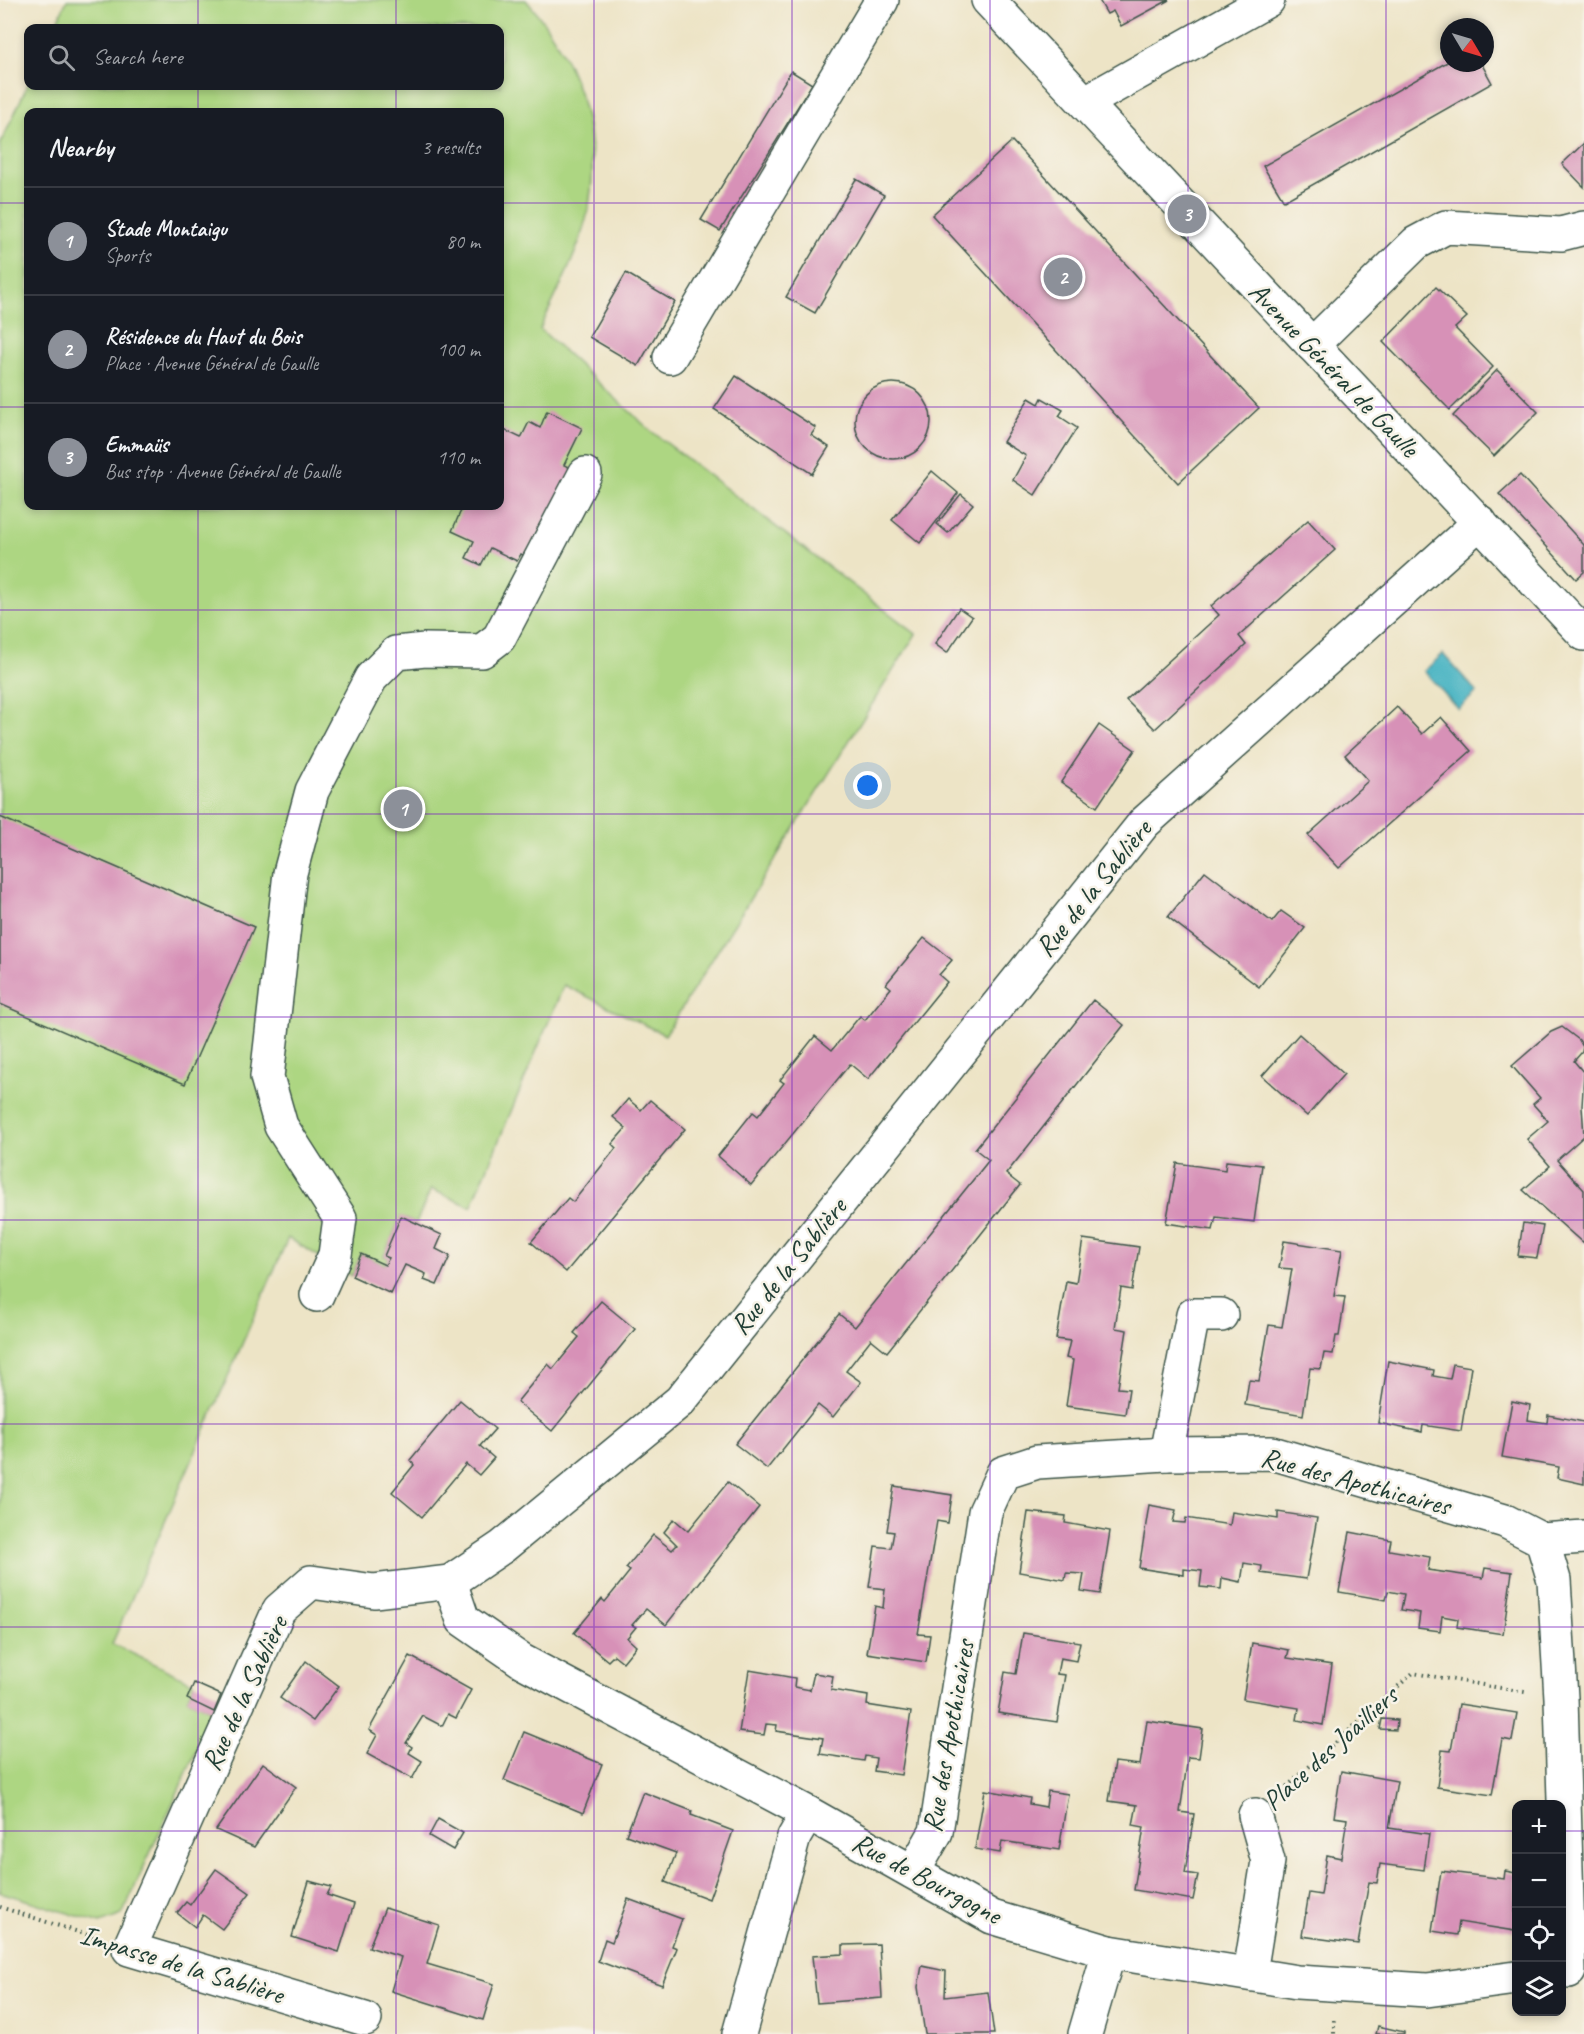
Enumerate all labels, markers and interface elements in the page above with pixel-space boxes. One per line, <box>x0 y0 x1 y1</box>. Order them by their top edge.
north arrow <box>1440 18 1494 72</box>
search box <box>24 24 504 90</box>
icon: search <box>45 41 78 74</box>
text: Search here <box>93 43 183 71</box>
text: Nearby <box>48 131 113 164</box>
text: 3 results <box>421 135 480 160</box>
pin: 3 <box>1168 192 1206 236</box>
text: Stade Montaigu <box>105 215 227 243</box>
text: 1 <box>63 229 72 254</box>
text: 80 m <box>446 229 480 254</box>
text: Sports <box>105 243 150 268</box>
pin: 2 <box>1044 254 1082 300</box>
street label: Avenue Général de Gaulle <box>1241 274 1428 465</box>
text: Résidence du Haut du Bois <box>105 323 301 351</box>
text: 2 <box>63 337 72 362</box>
text: 100 m <box>437 337 480 362</box>
text: Place · Avenue Général de Gaulle <box>105 351 318 376</box>
text: Emmaüs <box>105 431 168 459</box>
text: 3 <box>63 445 72 470</box>
text: 110 m <box>437 445 480 470</box>
text: Bus stop · Avenue Général de Gaulle <box>105 459 341 484</box>
your location <box>853 771 882 800</box>
pin: 1 <box>384 786 422 832</box>
street label: Rue de la Sablière <box>1027 811 1160 964</box>
street label: Rue de la Sablière <box>722 1189 855 1342</box>
street label: Rue des Apothicaires <box>1258 1439 1457 1524</box>
street label: Rue de la Sablière <box>193 1609 296 1776</box>
street label: Rue des Apothicaires <box>914 1635 983 1835</box>
street label: Place des Joailliers <box>1255 1676 1407 1818</box>
map controls <box>1512 1800 1566 2016</box>
button: + <box>1512 1800 1566 1854</box>
street label: Rue de Bourgogne <box>847 1824 1009 1933</box>
button: − <box>1512 1854 1566 1908</box>
button: locate <box>1512 1908 1566 1962</box>
street label: Impasse de la Sablière <box>76 1916 290 2012</box>
button: layers <box>1512 1962 1566 2016</box>

